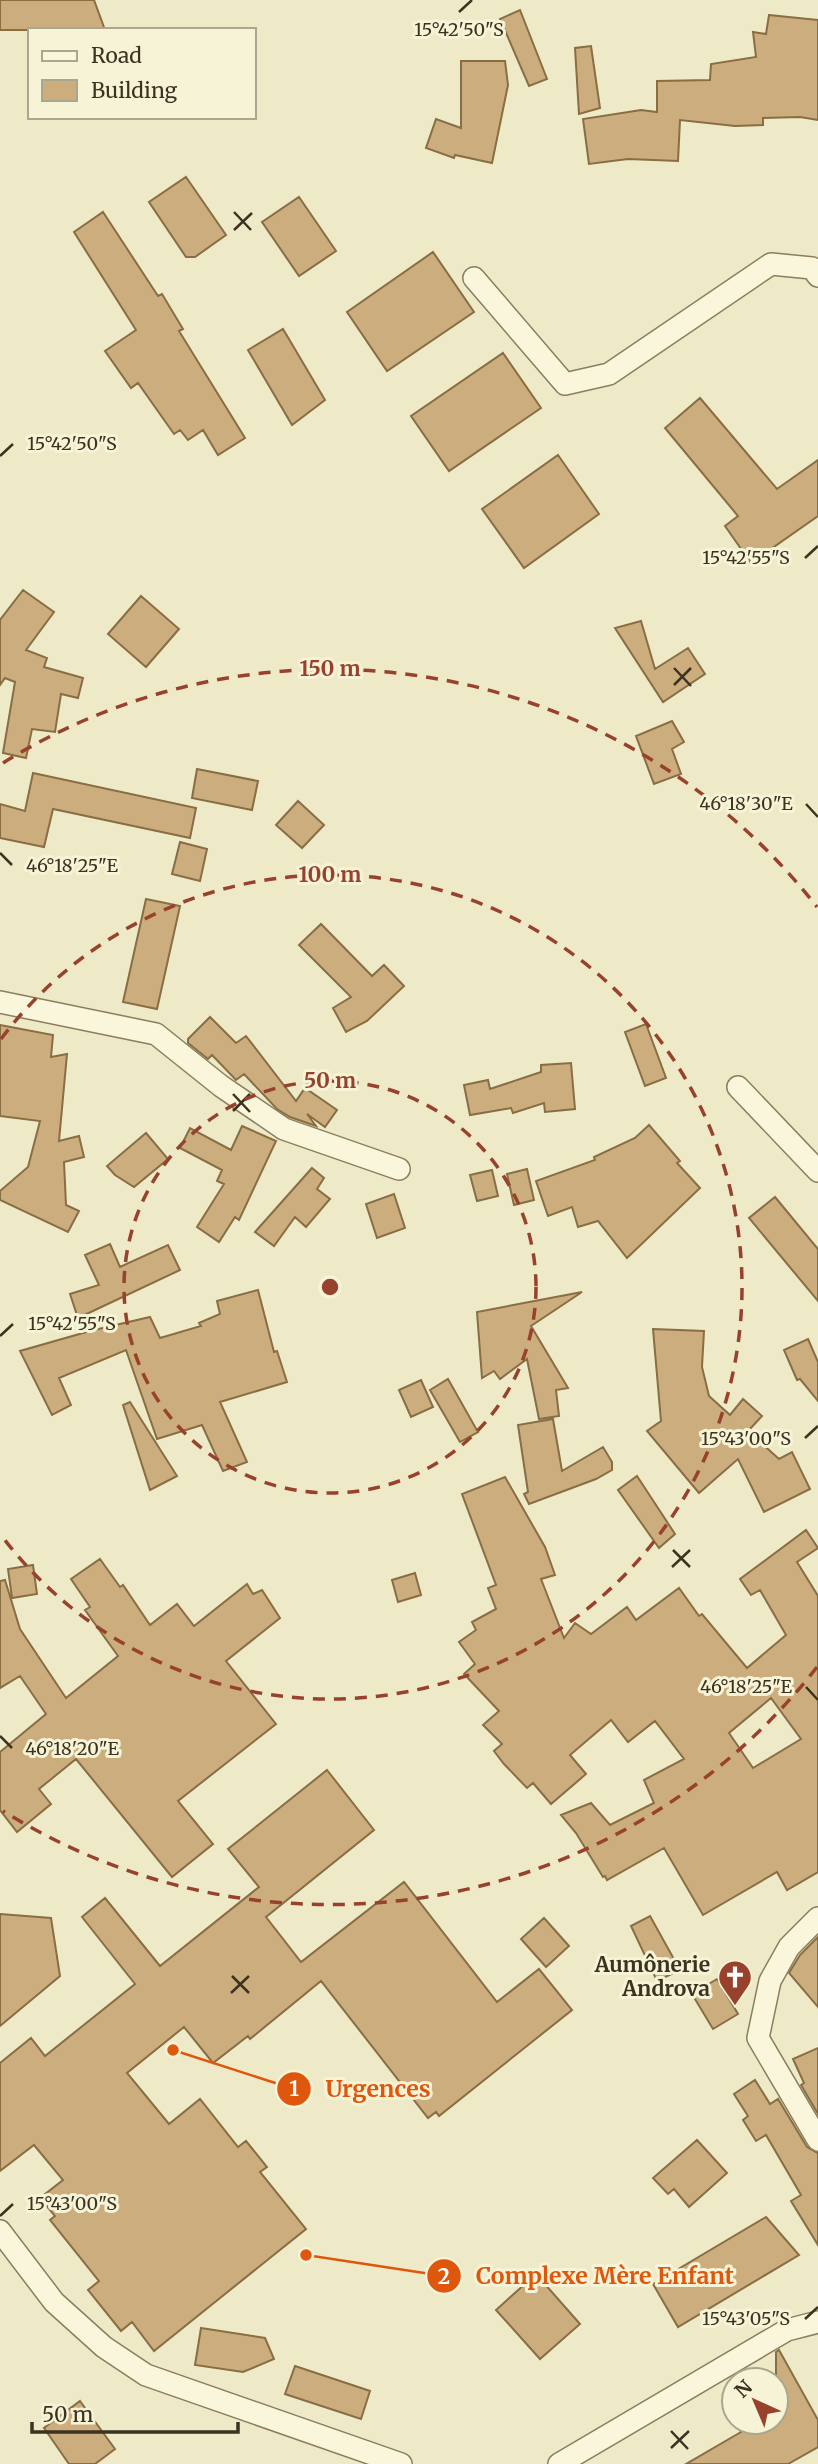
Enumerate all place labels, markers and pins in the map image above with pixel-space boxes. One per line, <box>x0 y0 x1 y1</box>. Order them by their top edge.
centre of rings <box>318 1275 342 1299</box>
place label: Aumônerie Androva <box>594 1951 710 2002</box>
church icon: Aumônerie Androva <box>716 1958 754 2007</box>
callout: Urgences <box>276 2067 444 2111</box>
callout: Complexe Mère Enfant <box>427 2254 748 2298</box>

